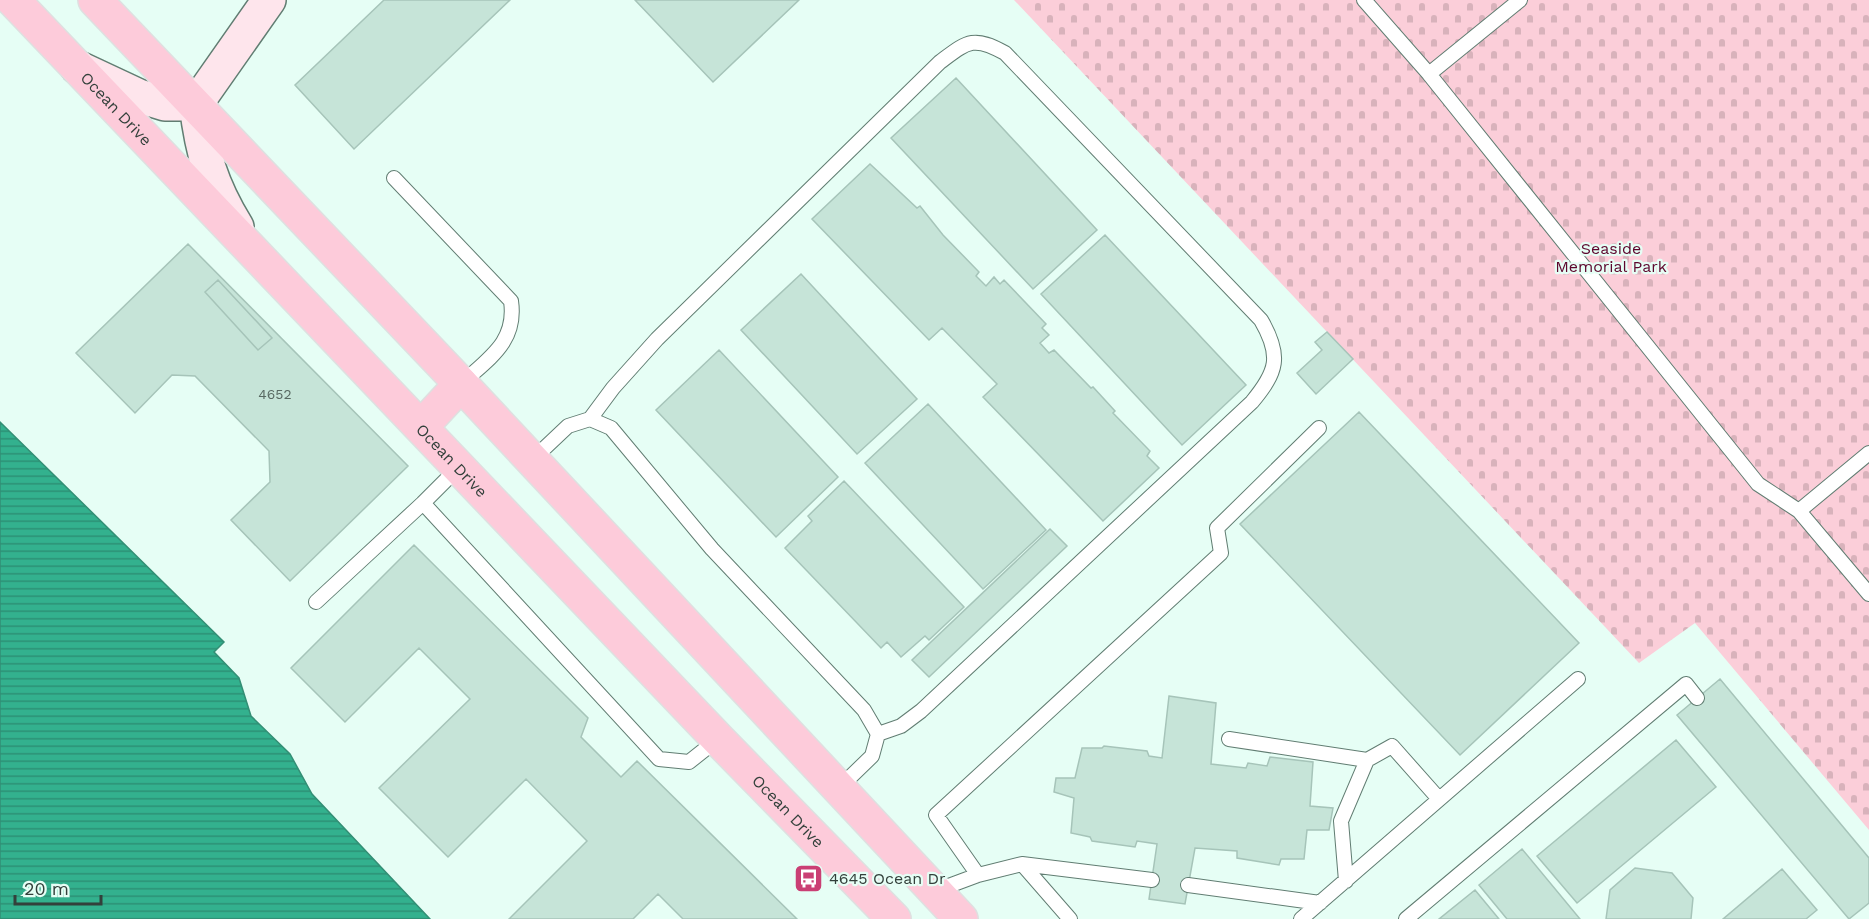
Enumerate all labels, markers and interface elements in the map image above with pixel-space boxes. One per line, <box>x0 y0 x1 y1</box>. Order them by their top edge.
street label: Ocean Drive <box>77 68 156 149</box>
park label: Seaside Memorial Park <box>1555 239 1667 276</box>
house number: 4652 <box>258 386 292 402</box>
street label: Ocean Drive <box>413 419 491 501</box>
street label: Ocean Drive <box>749 771 828 851</box>
bus stop icon: 4645 Ocean Dr <box>792 862 824 894</box>
scale bar <box>15 868 100 906</box>
place label: 4645 Ocean Dr <box>829 869 946 888</box>
text: 20 m <box>24 878 69 899</box>

